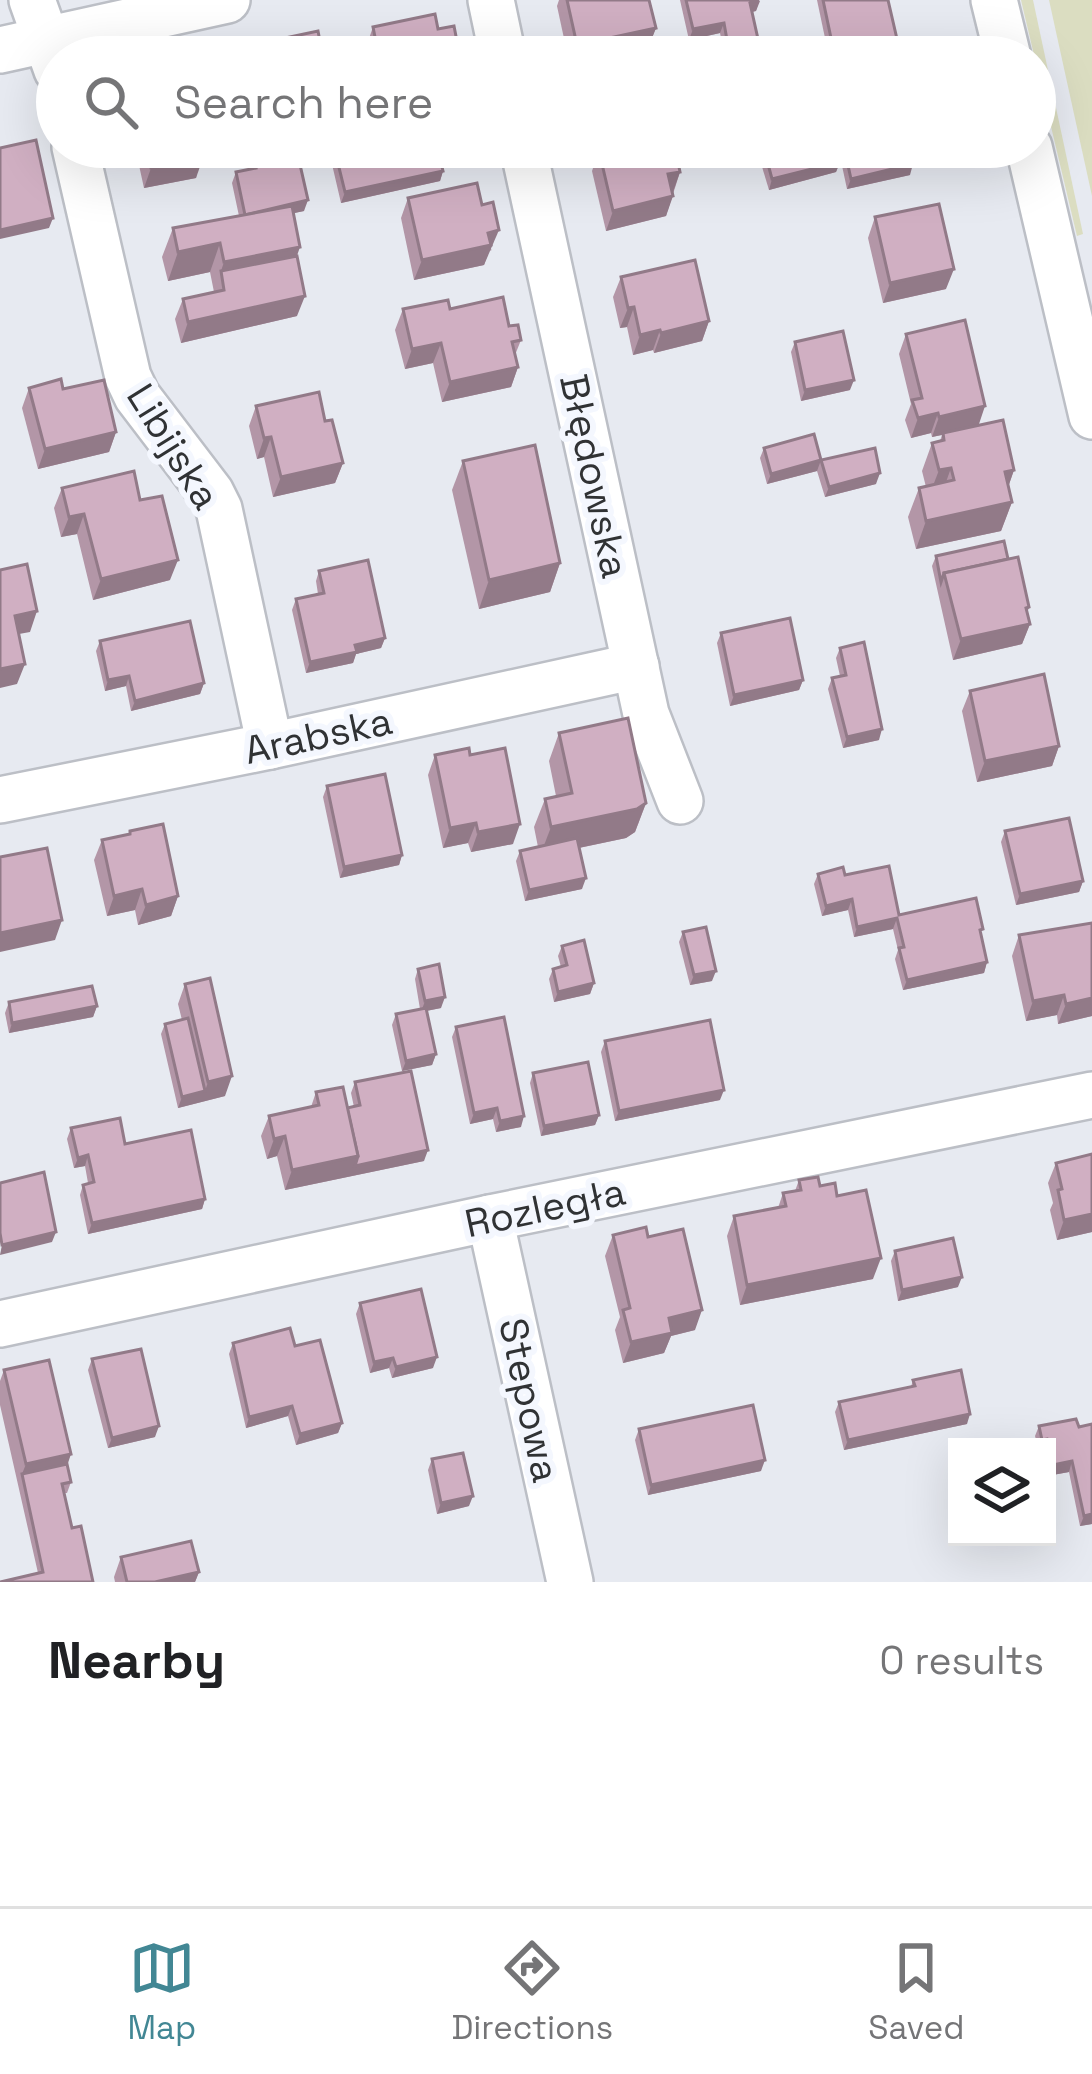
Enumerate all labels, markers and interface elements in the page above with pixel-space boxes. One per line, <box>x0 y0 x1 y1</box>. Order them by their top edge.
search box <box>36 36 1056 168</box>
icon: search <box>78 69 144 135</box>
text: Search here <box>174 74 433 131</box>
street label: Błędowska <box>549 370 640 582</box>
street label: Libijska <box>116 374 231 518</box>
street label: Arabska <box>240 696 396 775</box>
street label: Rozległa <box>460 1167 630 1248</box>
street label: Stepowa <box>488 1314 571 1487</box>
map controls <box>948 1438 1056 1546</box>
button: layers <box>948 1438 1056 1546</box>
text: Nearby <box>48 1628 225 1693</box>
text: 0 results <box>879 1636 1044 1685</box>
tab: Map <box>128 1935 196 2049</box>
tab: Directions <box>451 1935 613 2049</box>
tab: Saved <box>868 1935 964 2049</box>

